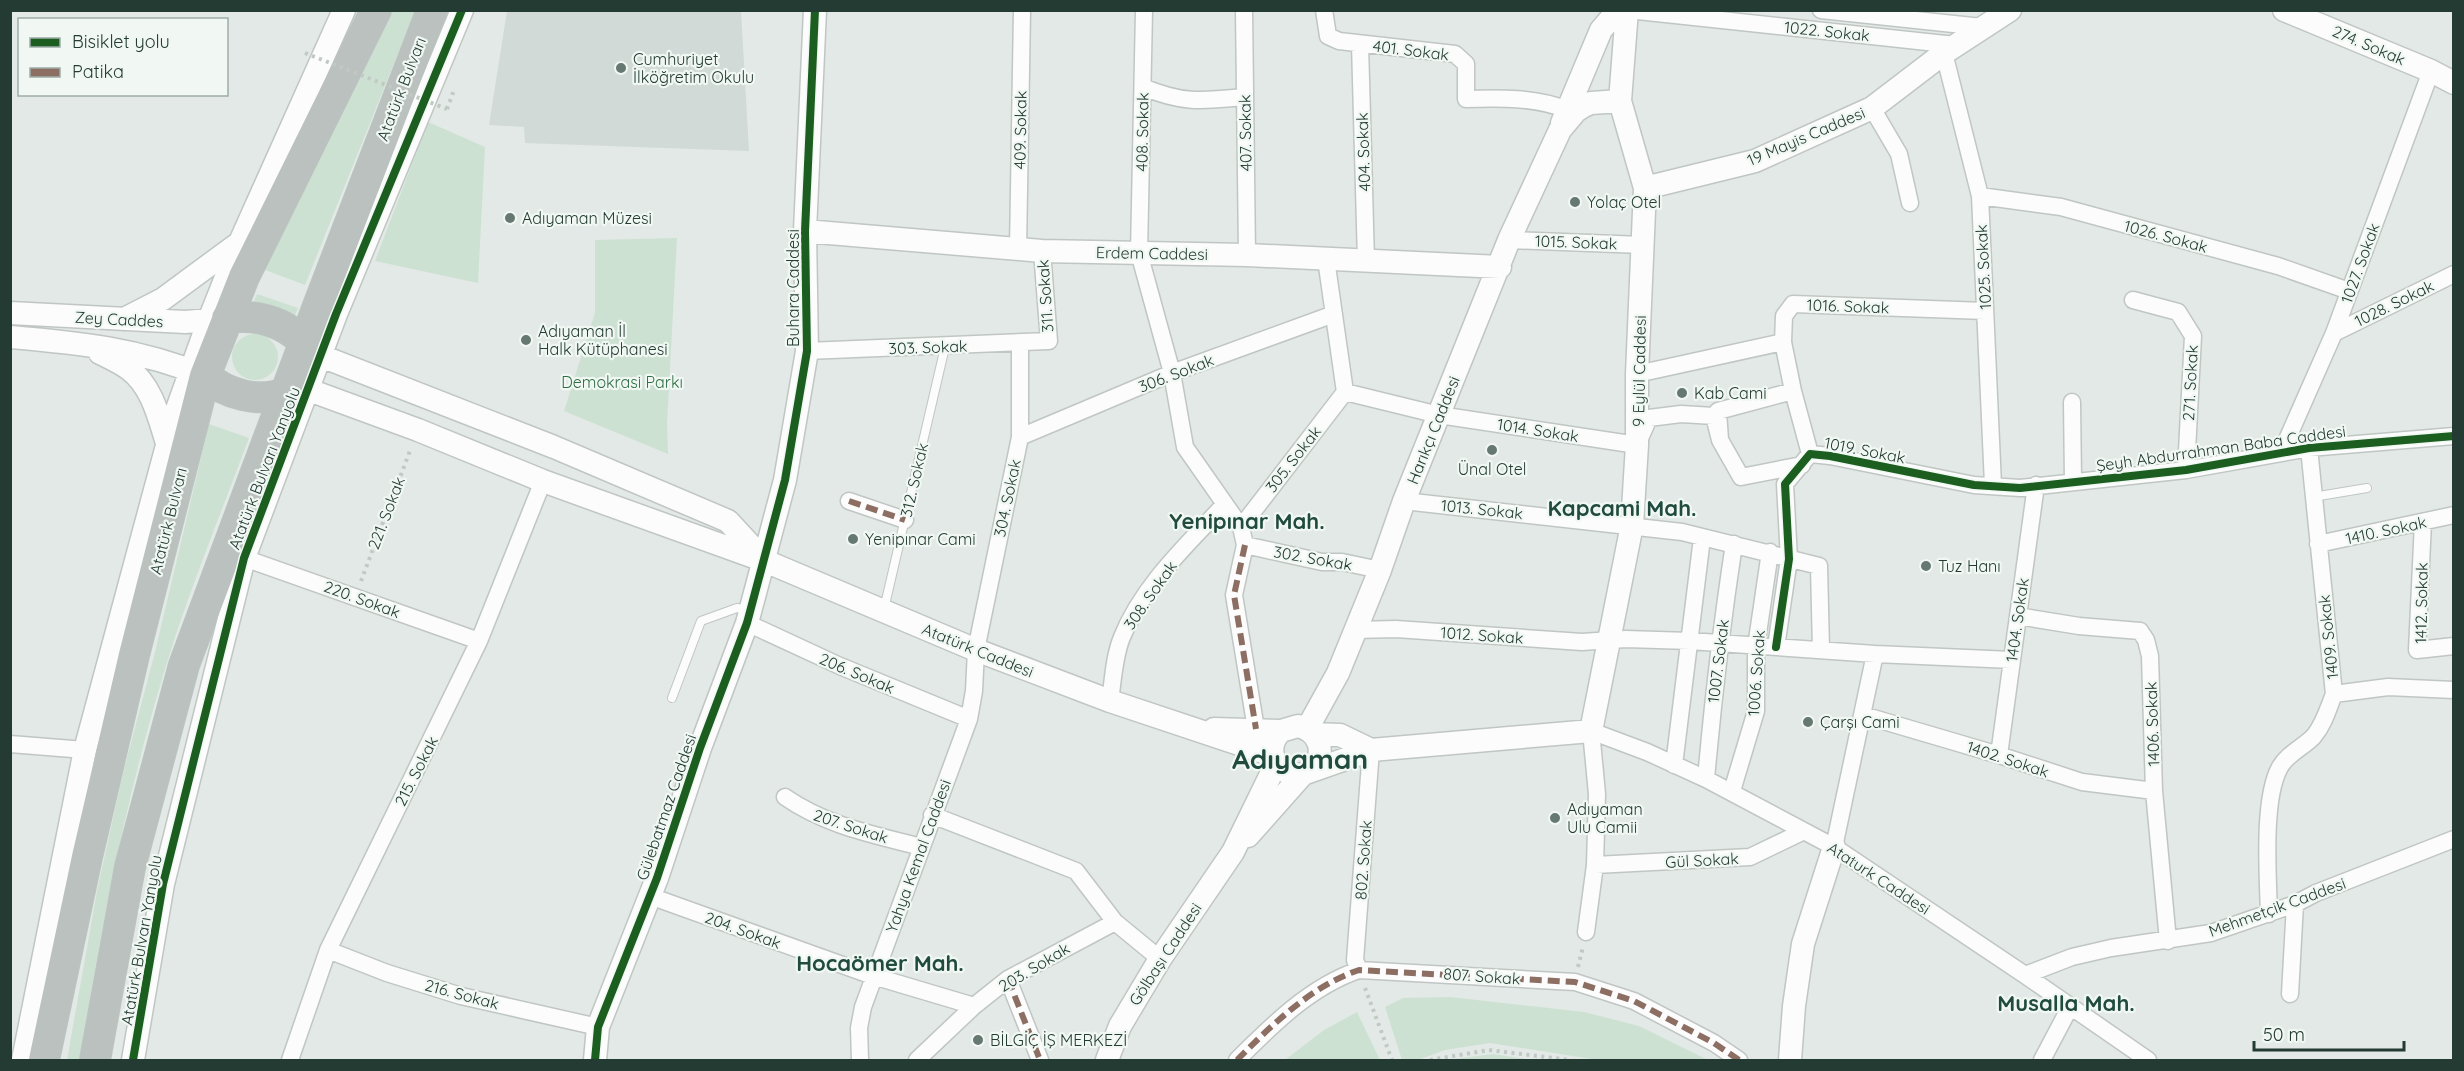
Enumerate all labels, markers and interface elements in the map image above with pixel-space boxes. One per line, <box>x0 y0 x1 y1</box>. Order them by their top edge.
street label: 1022. Sokak <box>1783 17 1871 45</box>
legend <box>18 18 228 96</box>
street label: 274. Sokak <box>2330 21 2408 69</box>
text: Bisiklet yolu <box>72 30 170 53</box>
street label: Atatürk Bulvarı <box>372 34 430 144</box>
street label: 401. Sokak <box>1372 35 1450 65</box>
place label: Cumhuriyet İlköğretim Okulu <box>633 49 754 87</box>
text: Patika <box>72 60 124 83</box>
marker: Cumhuriyet İlköğretim Okulu <box>614 61 628 75</box>
street label: 409. Sokak <box>1009 90 1031 170</box>
street label: 408. Sokak <box>1131 92 1153 172</box>
street label: 407. Sokak <box>1234 94 1256 172</box>
street label: 19 Mayis Caddesi <box>1744 102 1868 170</box>
street label: 404. Sokak <box>1352 112 1374 192</box>
place label: Yolaç Otel <box>1587 192 1661 212</box>
marker: Yolaç Otel <box>1568 195 1582 209</box>
place label: Adıyaman Müzesi <box>522 208 652 228</box>
marker: Adıyaman Müzesi <box>503 211 517 225</box>
street label: 1026. Sokak <box>2122 215 2210 257</box>
street label: 1027. Sokak <box>2336 220 2384 306</box>
street label: 1025. Sokak <box>1971 224 1995 310</box>
street label: Buhara Caddesi <box>783 229 803 347</box>
street label: 1015. Sokak <box>1534 231 1618 253</box>
street label: Erdem Caddesi <box>1096 242 1208 264</box>
street label: 311. Sokak <box>1032 259 1058 333</box>
street label: 1028. Sokak <box>2351 275 2437 331</box>
street label: 1016. Sokak <box>1806 295 1890 317</box>
street label: Zey Caddes <box>74 307 164 331</box>
street label: 9 Eylül Caddesi <box>1628 315 1650 427</box>
place label: Adıyaman İl Halk Kütüphanesi <box>538 321 668 359</box>
marker: Adıyaman İl Halk Kütüphanesi <box>519 333 533 347</box>
street label: 303. Sokak <box>888 336 968 358</box>
street label: 271. Sokak <box>2178 344 2202 422</box>
street label: 306. Sokak <box>1135 349 1217 397</box>
park label: Demokrasi Parkı <box>561 372 683 392</box>
street label: Harıkçı Caddesi <box>1402 373 1464 487</box>
place label: Kab Cami <box>1694 383 1767 403</box>
street label: Atatürk Bulvarı Yanyolu <box>224 384 304 552</box>
marker: Kab Cami <box>1675 386 1689 400</box>
street label: 1014. Sokak <box>1496 414 1580 446</box>
street label: Şeyh Abdurrahman Baba Caddesi <box>2095 421 2347 475</box>
street label: 305. Sokak <box>1261 422 1325 496</box>
street label: 1019. Sokak <box>1823 432 1907 468</box>
street label: 312. Sokak <box>896 441 932 519</box>
marker: Ünal Otel <box>1485 443 1499 457</box>
street label: 304. Sokak <box>989 457 1025 539</box>
place label: Ünal Otel <box>1458 459 1526 479</box>
street label: Atatürk Bulvarı <box>145 465 191 577</box>
street label: 221. Sokak <box>363 474 409 552</box>
district label: Kapcami Mah. <box>1547 494 1697 522</box>
street label: 1013. Sokak <box>1440 495 1524 523</box>
district label: Yenipınar Mah. <box>1169 507 1325 535</box>
street label: 1410. Sokak <box>2344 512 2428 548</box>
place label: Yenipınar Cami <box>865 529 976 549</box>
marker: Yenipınar Cami <box>846 532 860 546</box>
street label: 302. Sokak <box>1272 541 1354 575</box>
place label: Tuz Hanı <box>1938 556 2001 576</box>
street label: 308. Sokak <box>1119 557 1181 633</box>
marker: Tuz Hanı <box>1919 559 1933 573</box>
street label: 1412. Sokak <box>2410 562 2432 644</box>
street label: 220. Sokak <box>321 576 403 622</box>
street label: 1404. Sokak <box>2001 577 2033 663</box>
street label: 1409. Sokak <box>2314 594 2342 680</box>
street label: 1007. Sokak <box>1703 618 1733 704</box>
street label: Atatürk Caddesi <box>919 619 1037 681</box>
street label: 1012. Sokak <box>1440 622 1524 648</box>
street label: 1006. Sokak <box>1743 629 1769 717</box>
street label: 206. Sokak <box>816 648 898 698</box>
street label: 1406. Sokak <box>2141 681 2163 767</box>
place label: Çarşı Cami <box>1820 712 1900 732</box>
marker: Çarşı Cami <box>1801 715 1815 729</box>
street label: Gülebatmaz Caddesi <box>632 731 700 883</box>
street label: 215. Sokak <box>390 733 442 809</box>
street label: 1402. Sokak <box>1964 736 2052 782</box>
district label: Adıyaman <box>1232 741 1368 776</box>
street label: Yahya Kemal Caddesi <box>881 777 955 935</box>
place label: Adıyaman Ulu Camii <box>1567 799 1643 837</box>
street label: 207. Sokak <box>811 805 891 847</box>
marker: Adıyaman Ulu Camii <box>1548 811 1562 825</box>
street label: 802. Sokak <box>1350 820 1376 900</box>
street label: Ataturk Caddesi <box>1824 837 1934 919</box>
street label: Gül Sokak <box>1665 848 1739 872</box>
street label: Atatürk Bulvarı Yanyolu <box>116 853 166 1027</box>
street label: Mehmetçik Caddesi <box>2206 873 2348 941</box>
street label: Gölbaşı Caddesi <box>1124 899 1206 1009</box>
street label: 204. Sokak <box>702 907 784 953</box>
street label: 203. Sokak <box>995 938 1073 996</box>
district label: Hocaömer Mah. <box>796 949 964 977</box>
street label: 807. Sokak <box>1443 963 1521 989</box>
street label: 216. Sokak <box>423 974 501 1014</box>
district label: Musalla Mah. <box>1997 989 2135 1017</box>
scale bar <box>2254 1014 2404 1052</box>
text: 50 m <box>2263 1023 2305 1046</box>
place label: BİLGİÇ İŞ MERKEZİ <box>990 1030 1127 1050</box>
marker: BİLGİÇ İŞ MERKEZİ <box>971 1033 985 1047</box>

